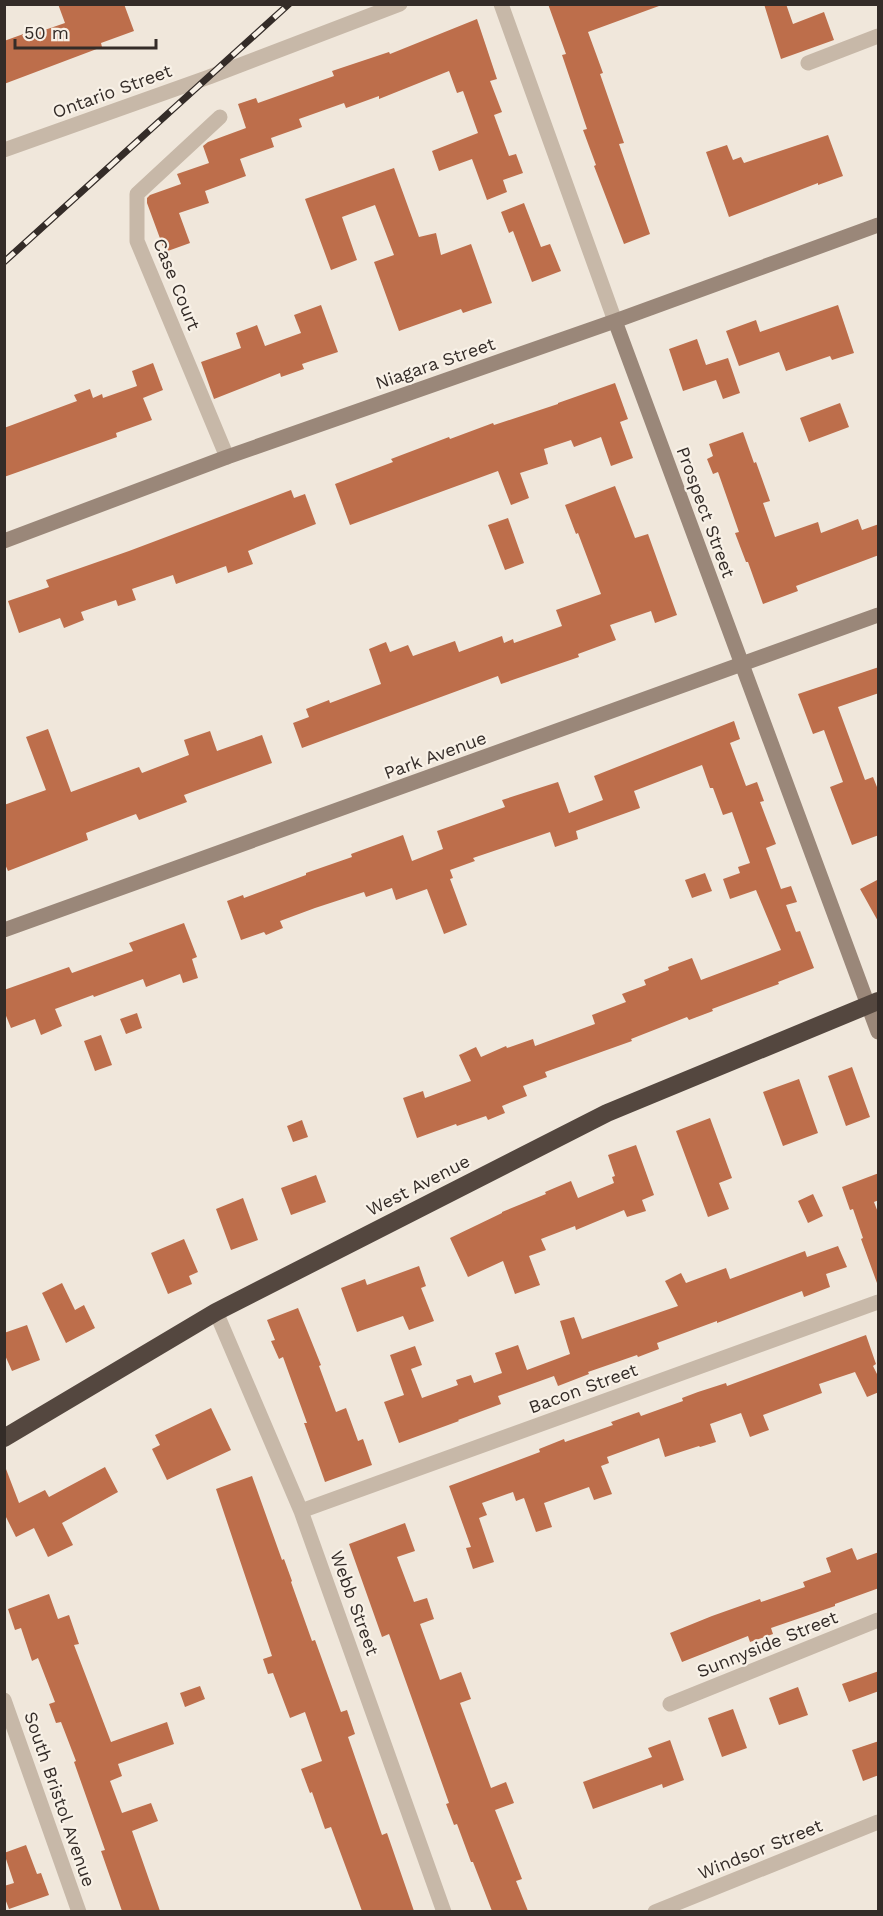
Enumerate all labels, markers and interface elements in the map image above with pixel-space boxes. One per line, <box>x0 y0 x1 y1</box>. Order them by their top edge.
scale bar <box>15 12 156 50</box>
text: 50 m <box>24 22 69 43</box>
street label: Ontario Street <box>50 60 175 122</box>
street label: Case Court <box>149 235 205 333</box>
street label: Niagara Street <box>372 333 498 393</box>
street label: Prospect Street <box>673 444 740 581</box>
street label: Park Avenue <box>381 727 489 783</box>
street label: West Avenue <box>363 1150 473 1220</box>
street label: Bacon Street <box>526 1358 641 1417</box>
street label: Webb Street <box>326 1548 384 1659</box>
street label: Sunnyside Street <box>694 1606 841 1682</box>
street label: South Bristol Avenue <box>20 1709 100 1889</box>
street label: Windsor Street <box>695 1814 826 1883</box>

